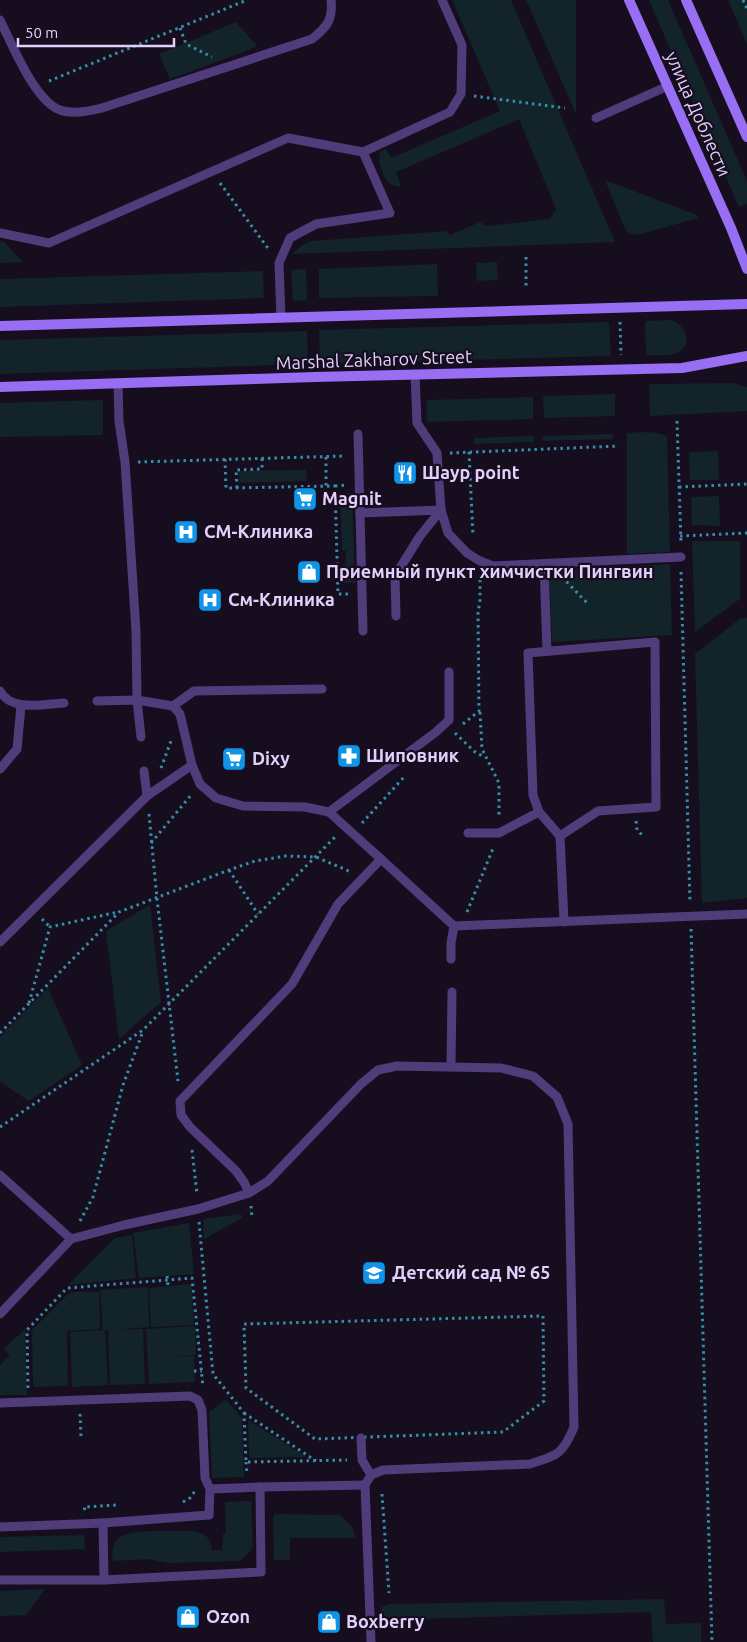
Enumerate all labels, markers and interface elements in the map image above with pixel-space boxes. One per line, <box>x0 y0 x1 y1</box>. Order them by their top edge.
scale bar <box>18 15 174 47</box>
text: 50 m <box>25 24 58 41</box>
street label: улица Доблести <box>662 48 735 179</box>
street label: Marshal Zakharov Street <box>275 346 472 372</box>
restaurant icon: Шаур point <box>392 460 418 486</box>
place label: Шаур point <box>422 462 520 482</box>
supermarket icon: Magnit <box>292 486 318 512</box>
place label: Magnit <box>322 488 382 508</box>
hospital icon: СМ-Клиника <box>173 519 199 545</box>
place label: СМ-Клиника <box>204 521 313 541</box>
shop icon: Приемный пункт химчистки Пингвин <box>296 559 322 585</box>
place label: Приемный пункт химчистки Пингвин <box>326 561 653 581</box>
hospital icon: См-Клиника <box>197 587 223 613</box>
place label: См-Клиника <box>228 589 335 609</box>
pharmacy icon: Шиповник <box>336 743 362 769</box>
place label: Шиповник <box>366 745 460 765</box>
supermarket icon: Dixy <box>221 746 247 772</box>
place label: Dixy <box>252 748 290 768</box>
school or university icon: Детский сад № 65 <box>361 1260 387 1286</box>
place label: Детский сад № 65 <box>392 1262 550 1282</box>
shop icon: Ozon <box>175 1604 201 1630</box>
place label: Ozon <box>206 1606 250 1626</box>
shop icon: Boxberry <box>316 1609 342 1635</box>
place label: Boxberry <box>346 1611 425 1631</box>

